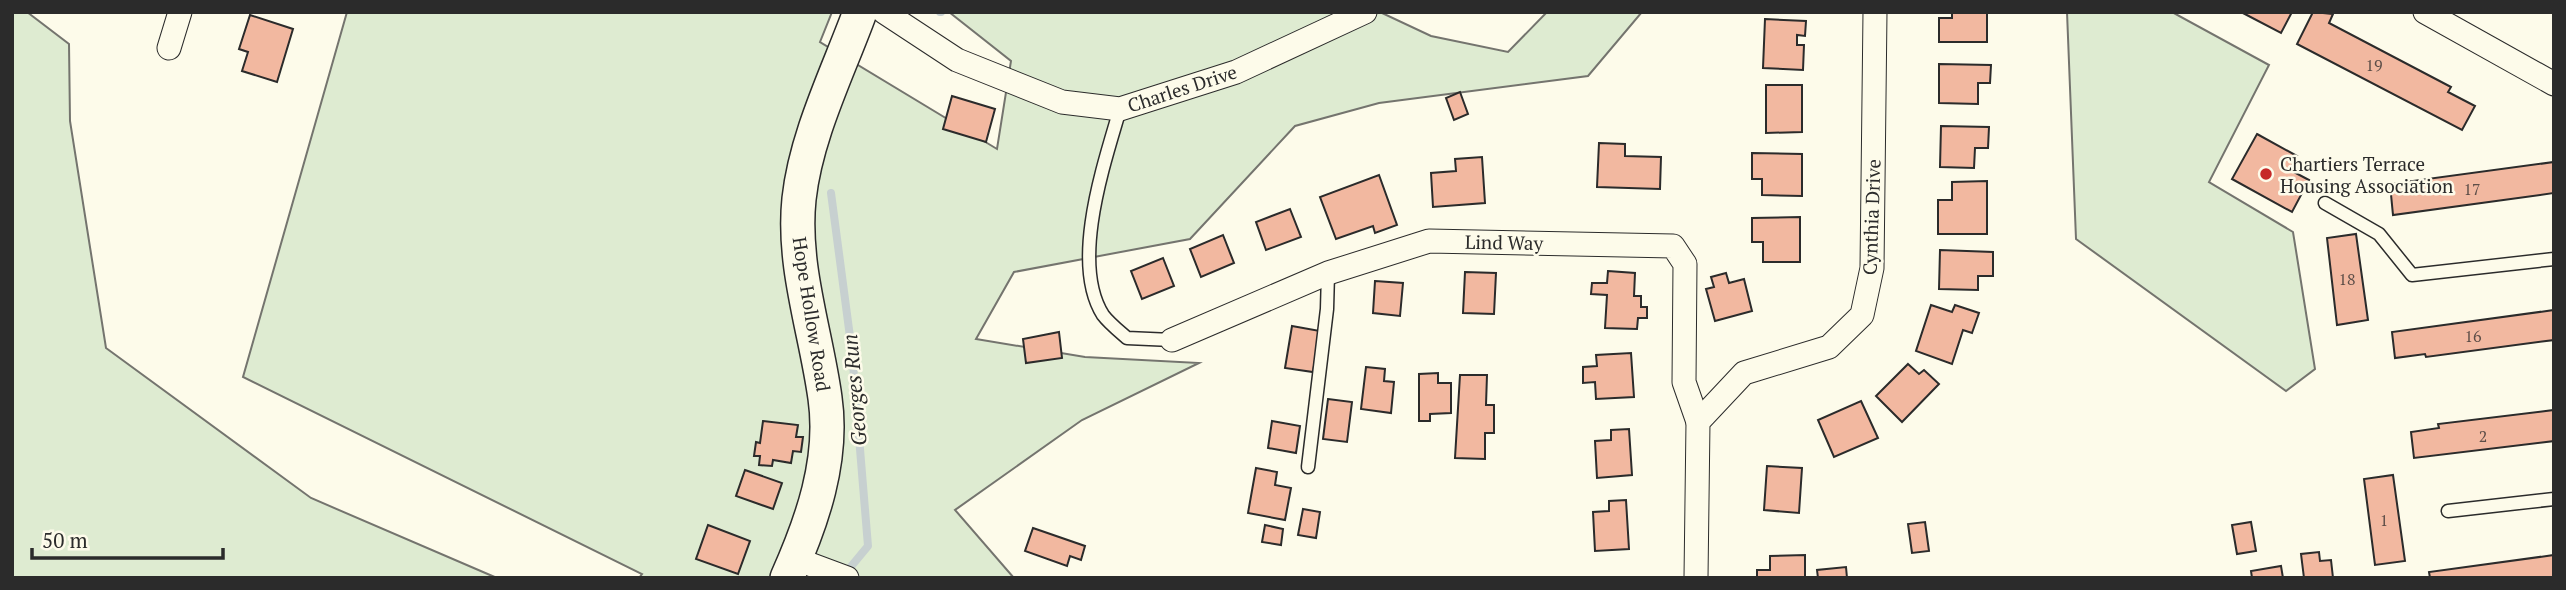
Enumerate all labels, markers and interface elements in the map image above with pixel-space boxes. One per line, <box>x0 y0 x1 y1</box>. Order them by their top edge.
house number: 19 <box>2365 54 2383 76</box>
street label: Charles Drive <box>1124 59 1240 117</box>
place label: Chartiers Terrace Housing Association <box>2280 151 2453 198</box>
street label: Cynthia Drive <box>1856 159 1886 275</box>
marker: Chartiers Terrace Housing Association <box>2258 166 2274 182</box>
house number: 17 <box>2463 178 2481 200</box>
street label: Lind Way <box>1465 229 1544 255</box>
street label: Hope Hollow Road <box>787 235 837 394</box>
house number: 18 <box>2338 268 2356 290</box>
house number: 16 <box>2464 325 2482 347</box>
water label: Georges Run <box>835 333 873 447</box>
house number: 2 <box>2479 425 2487 447</box>
house number: 1 <box>2380 509 2388 531</box>
scale bar <box>32 516 222 560</box>
text: 50 m <box>42 526 88 554</box>

